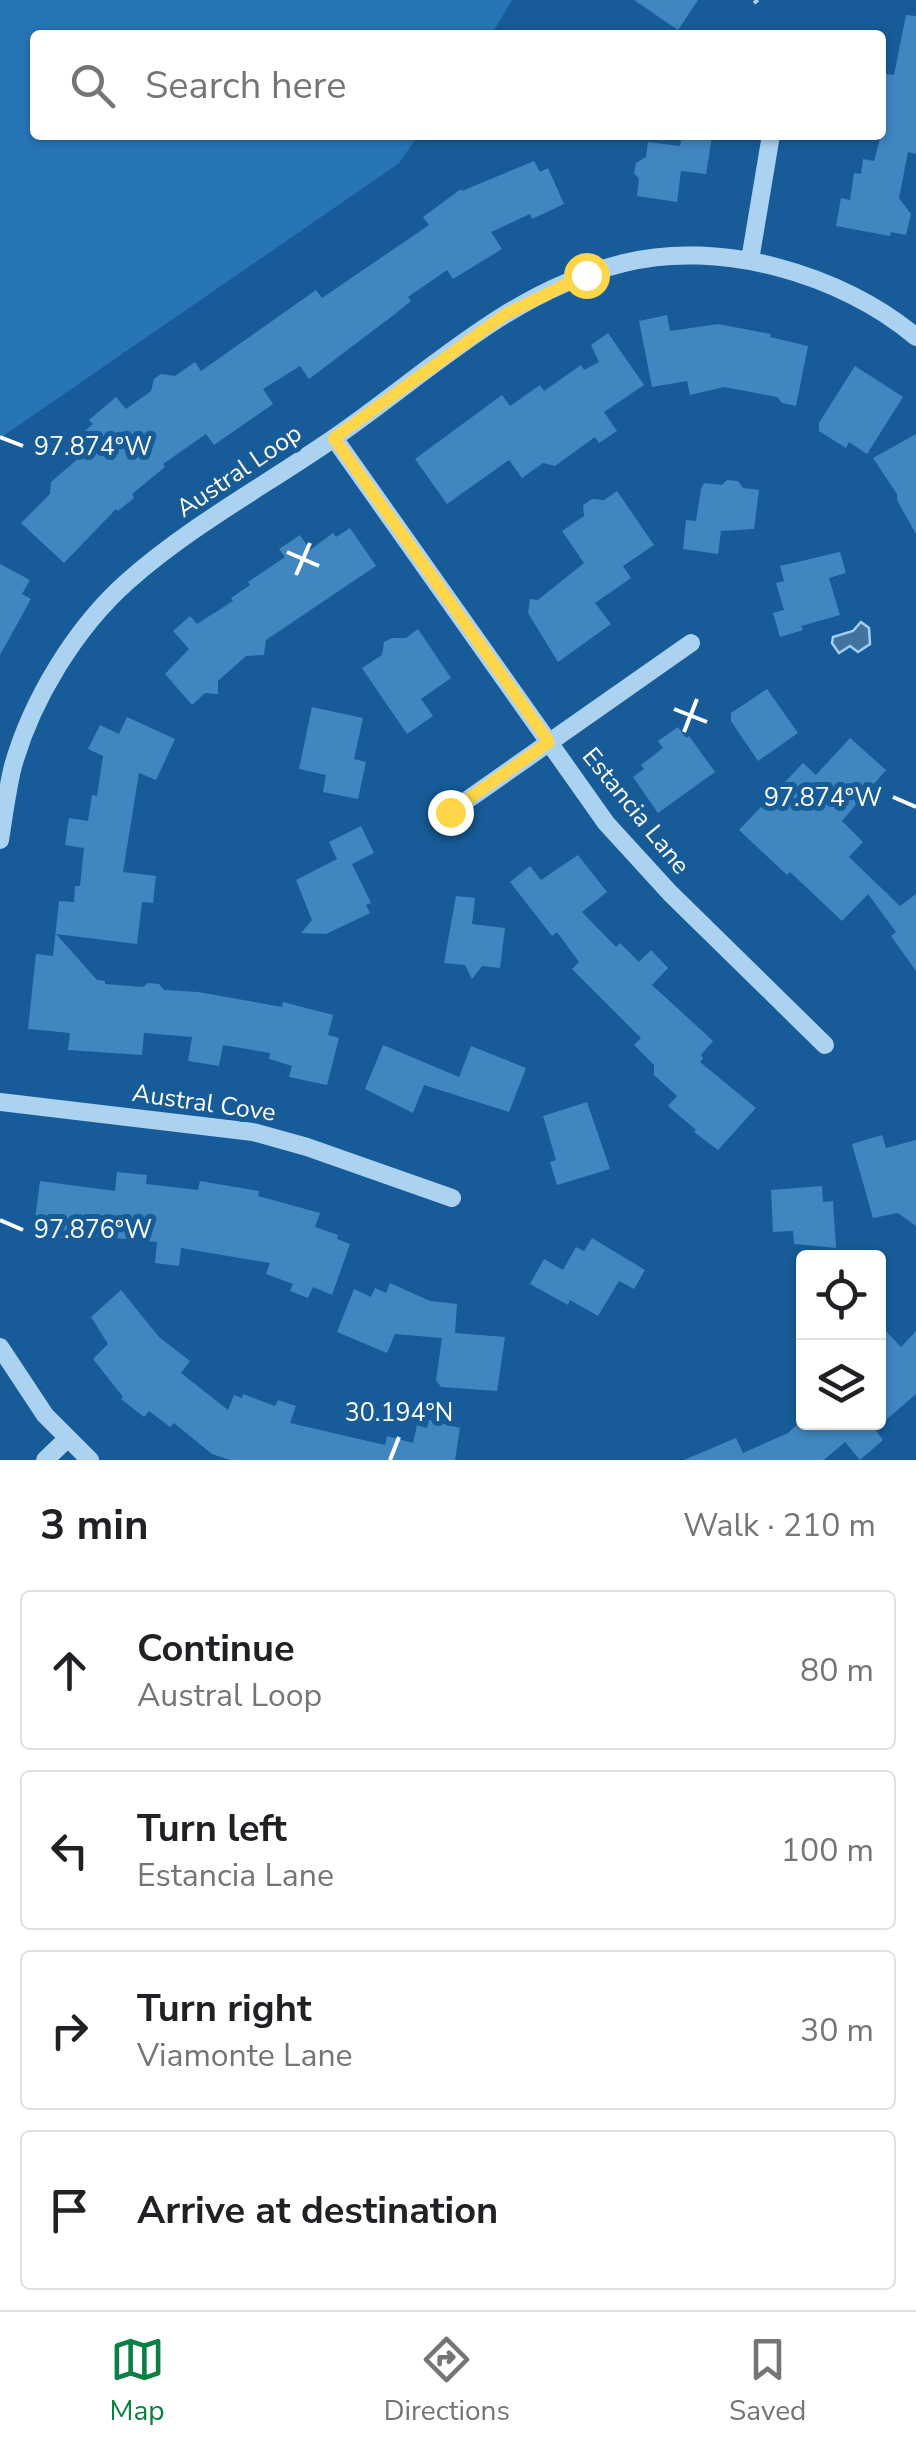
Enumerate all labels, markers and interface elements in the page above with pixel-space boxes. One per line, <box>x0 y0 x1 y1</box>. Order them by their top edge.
search box <box>30 30 886 140</box>
icon: search <box>65 58 120 113</box>
text: Search here <box>145 60 346 111</box>
route start <box>564 253 610 299</box>
street label: Austral Loop <box>170 416 308 526</box>
text: 97.874°W <box>34 430 152 464</box>
street label: Estancia Lane <box>574 741 698 881</box>
text: 97.874°W <box>764 781 882 815</box>
route end <box>428 790 474 836</box>
street label: Austral Cove <box>130 1076 278 1130</box>
text: 97.876°W <box>34 1213 152 1247</box>
map controls <box>796 1250 886 1430</box>
button: locate <box>796 1250 886 1340</box>
button: layers <box>796 1340 886 1430</box>
text: 30.194°N <box>345 1396 453 1430</box>
text: 3 min <box>40 1497 149 1554</box>
text: Walk · 210 m <box>683 1504 876 1547</box>
text: Continue <box>137 1623 295 1674</box>
icon: ahead <box>42 1643 97 1698</box>
text: 80 m <box>800 1649 874 1692</box>
text: Austral Loop <box>137 1674 322 1717</box>
text: Turn left <box>137 1803 287 1854</box>
icon: left <box>42 1823 97 1878</box>
text: 100 m <box>781 1829 874 1872</box>
text: Estancia Lane <box>137 1854 334 1897</box>
text: Turn right <box>137 1983 312 2034</box>
icon: right <box>42 2003 97 2058</box>
text: 30 m <box>800 2009 874 2052</box>
text: Viamonte Lane <box>137 2034 353 2077</box>
icon: arrive <box>42 2183 97 2238</box>
text: Arrive at destination <box>137 2185 498 2236</box>
tab: Map <box>110 2332 165 2430</box>
tab: Directions <box>384 2332 510 2430</box>
tab: Saved <box>729 2332 806 2430</box>

